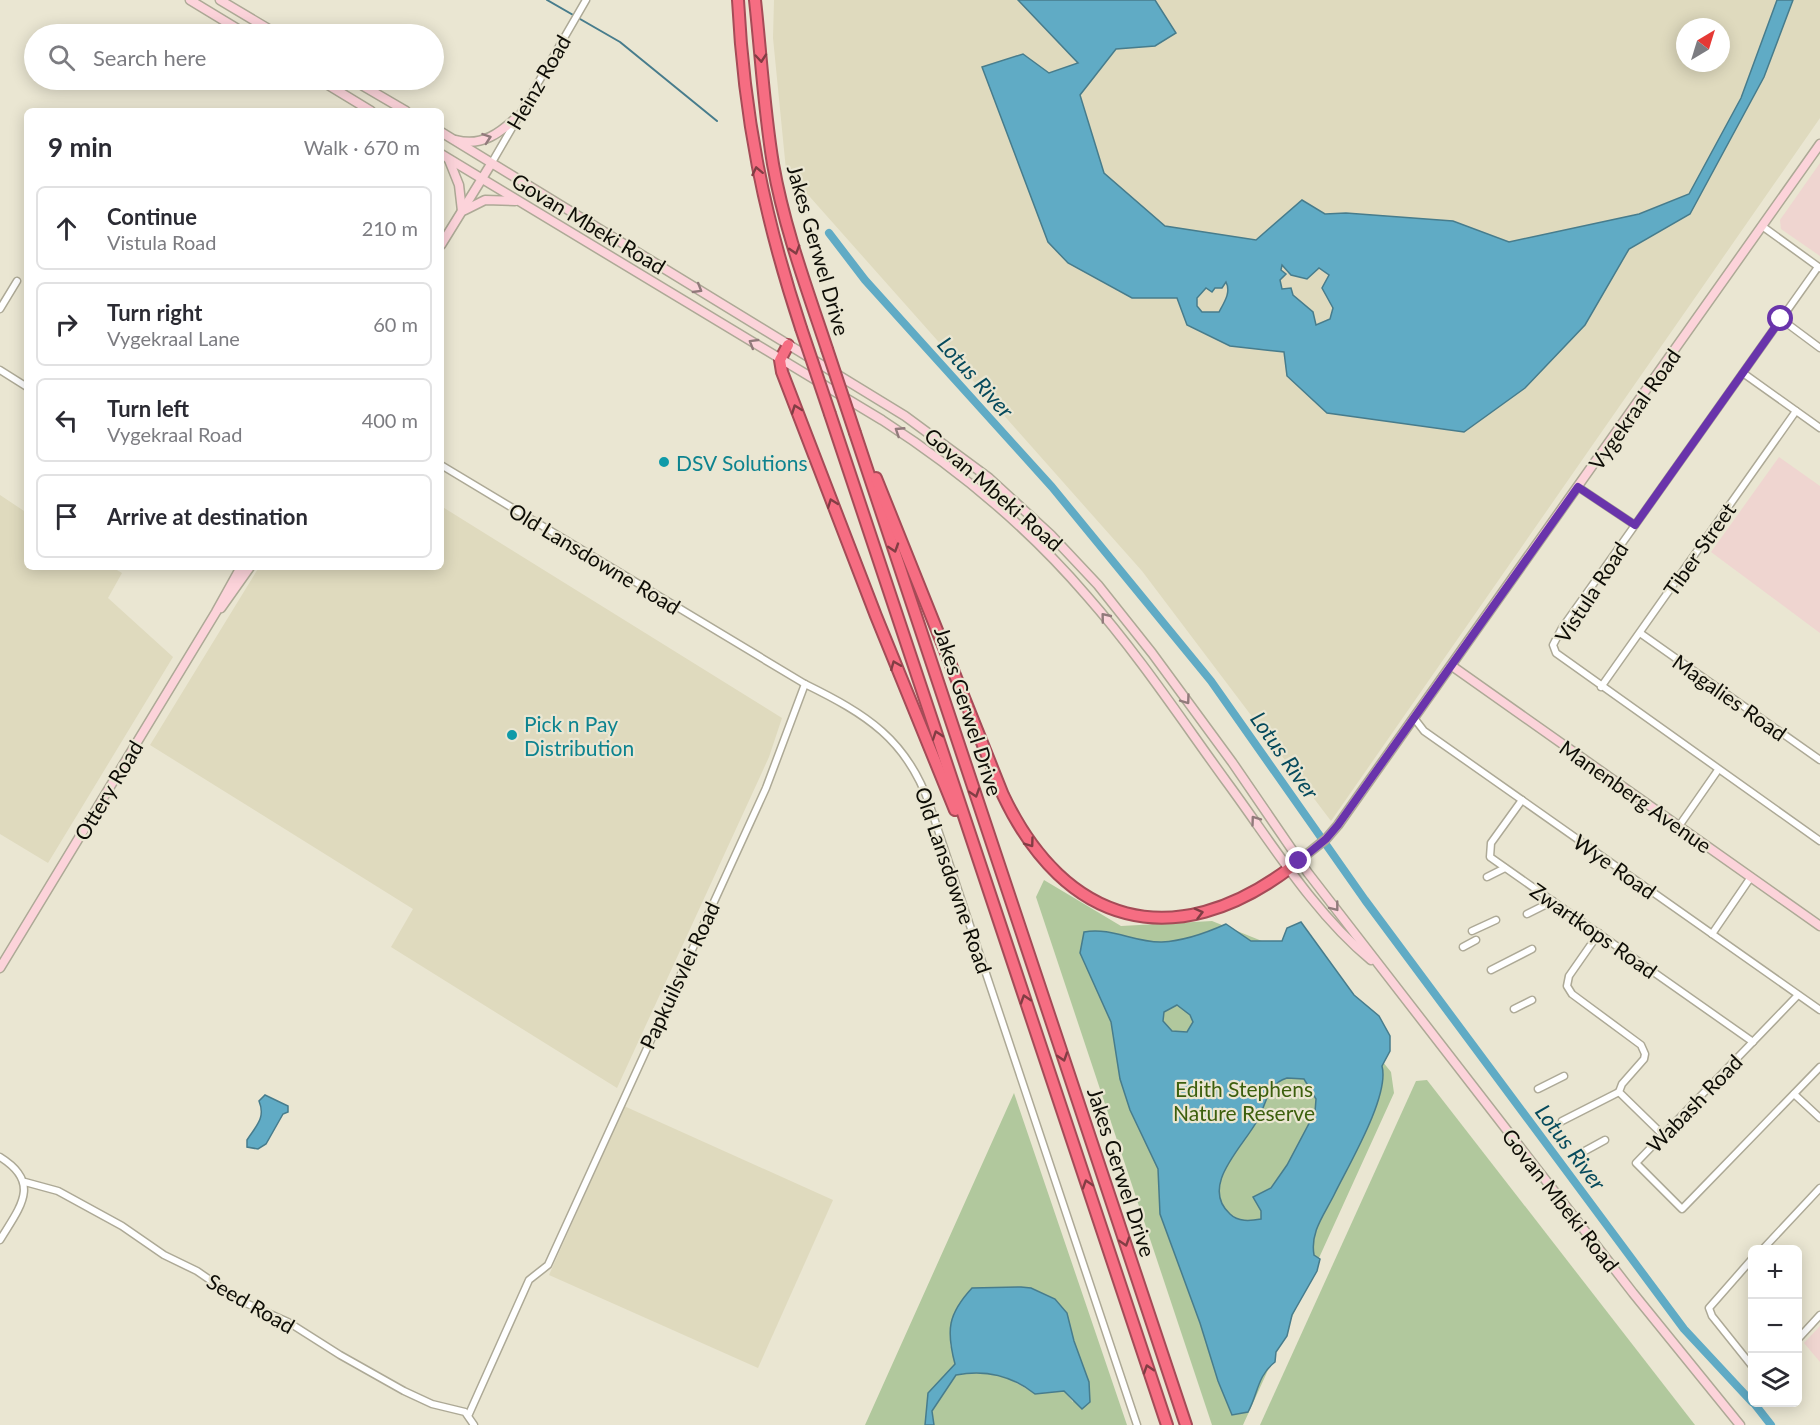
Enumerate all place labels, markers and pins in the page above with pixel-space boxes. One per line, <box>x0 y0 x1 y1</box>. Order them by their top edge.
place label: DSV Solutions <box>676 450 807 475</box>
marker: DSV Solutions <box>657 455 671 469</box>
place label: Pick n Pay Distribution <box>524 711 634 760</box>
marker: Pick n Pay Distribution <box>505 728 519 742</box>

